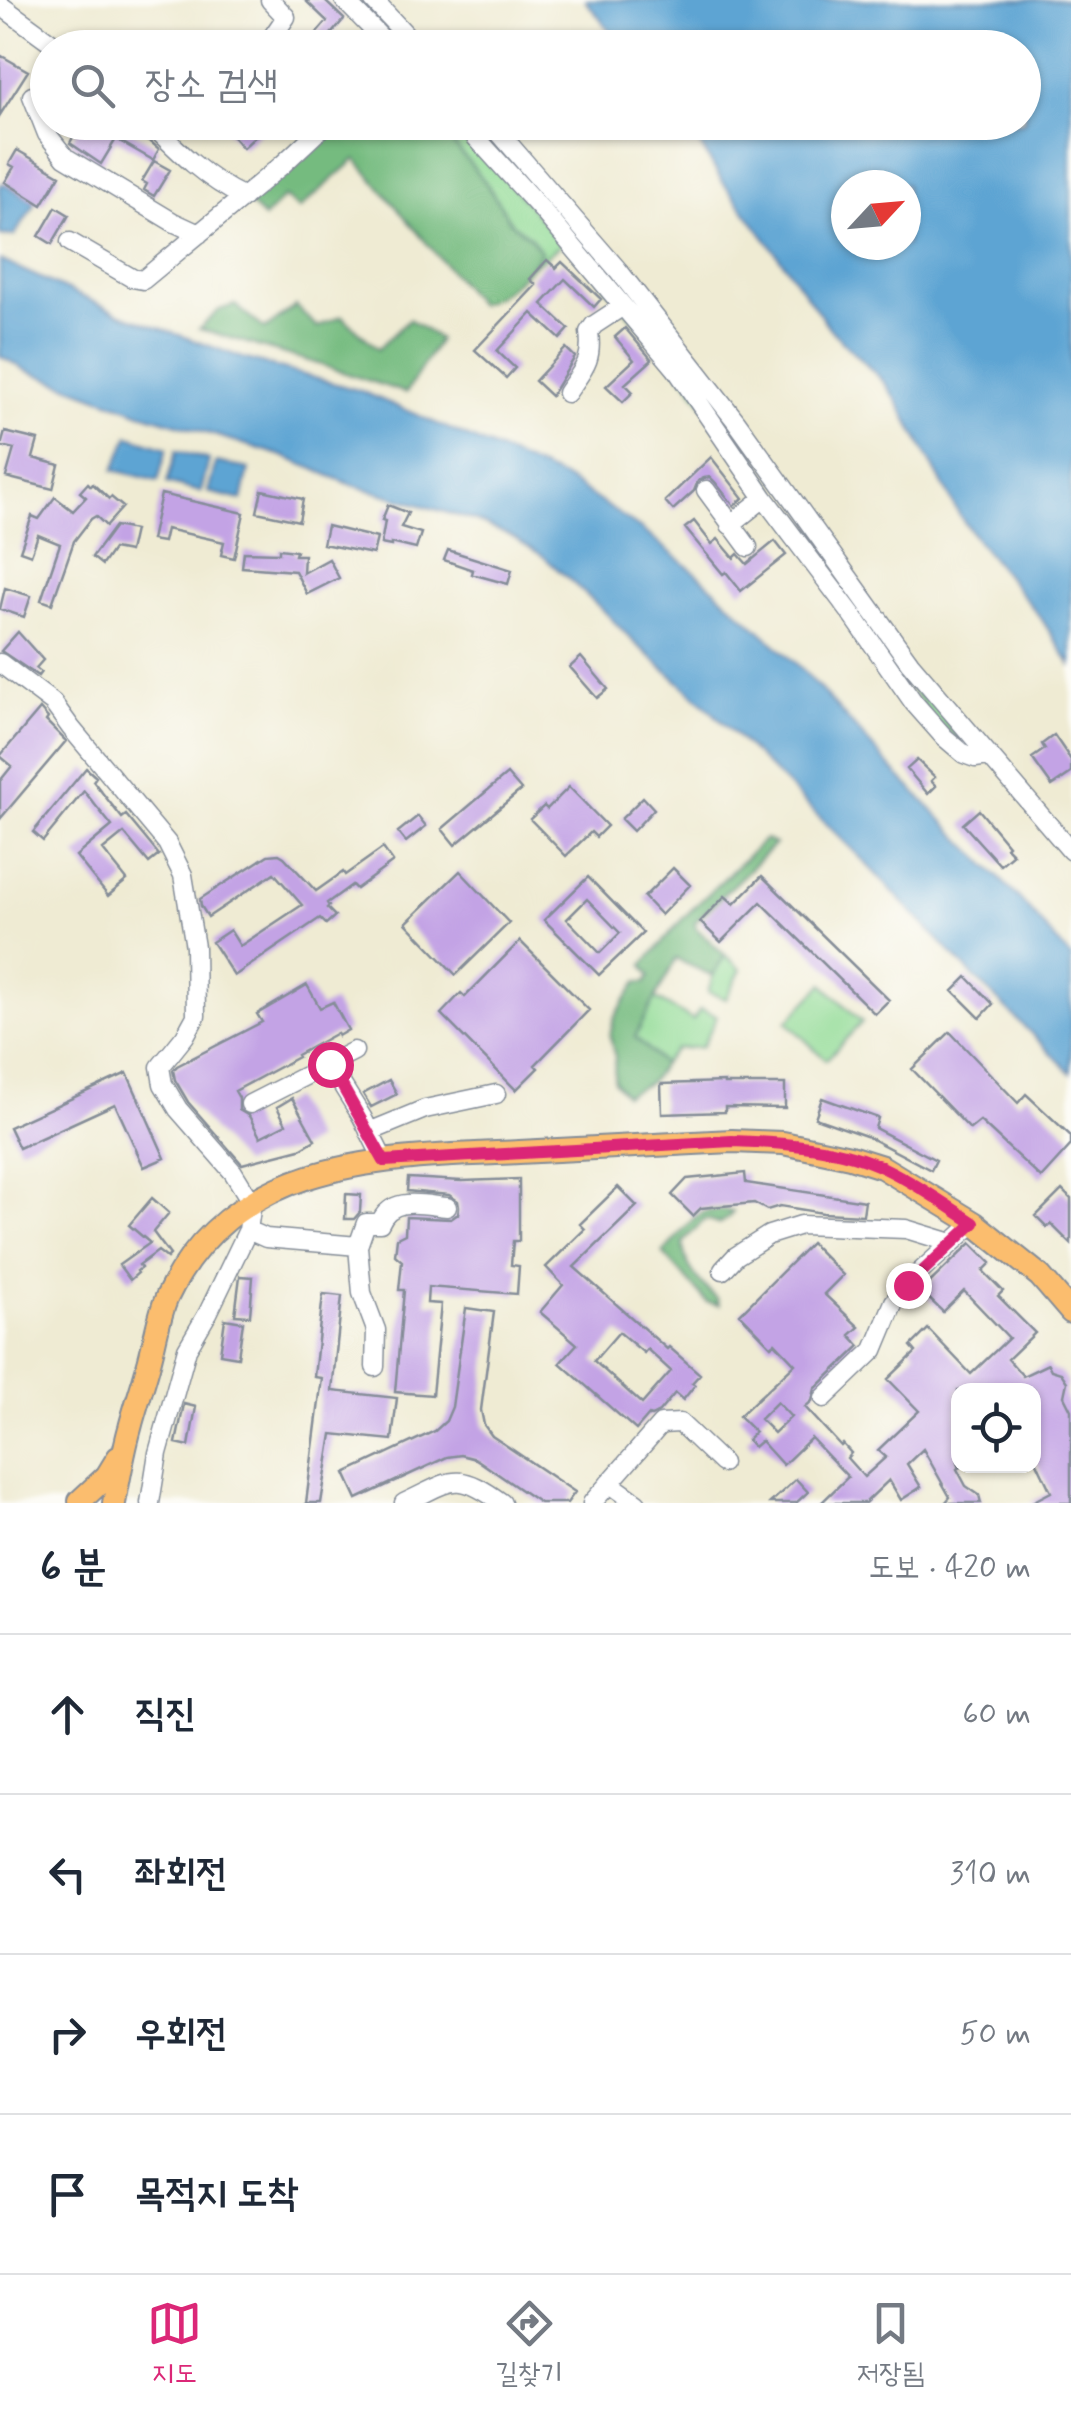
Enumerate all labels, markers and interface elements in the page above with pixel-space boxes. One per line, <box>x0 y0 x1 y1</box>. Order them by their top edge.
search box <box>30 30 1041 140</box>
icon: search <box>65 58 120 113</box>
text: 장소 검색 <box>145 61 278 110</box>
north arrow <box>831 170 921 260</box>
route start <box>308 1042 354 1088</box>
route end <box>886 1263 932 1309</box>
map controls <box>951 1383 1041 1473</box>
button: locate <box>951 1383 1041 1473</box>
text: 6 분 <box>40 1541 107 1596</box>
text: 도보 · 420 m <box>869 1547 1031 1589</box>
icon: ahead <box>40 1687 95 1742</box>
text: 직진 <box>135 1690 196 1739</box>
text: 60 m <box>962 1693 1031 1735</box>
icon: left <box>40 1847 95 1902</box>
text: 좌회전 <box>135 1850 227 1899</box>
text: 310 m <box>949 1853 1031 1895</box>
icon: right <box>40 2007 95 2062</box>
text: 우회전 <box>135 2010 227 2059</box>
text: 50 m <box>959 2013 1031 2055</box>
icon: arrive <box>40 2167 95 2222</box>
text: 목적지 도착 <box>135 2170 298 2219</box>
tab: 지도 <box>147 2296 202 2393</box>
tab: 길찾기 <box>495 2296 563 2393</box>
tab: 저장됨 <box>857 2296 924 2393</box>

